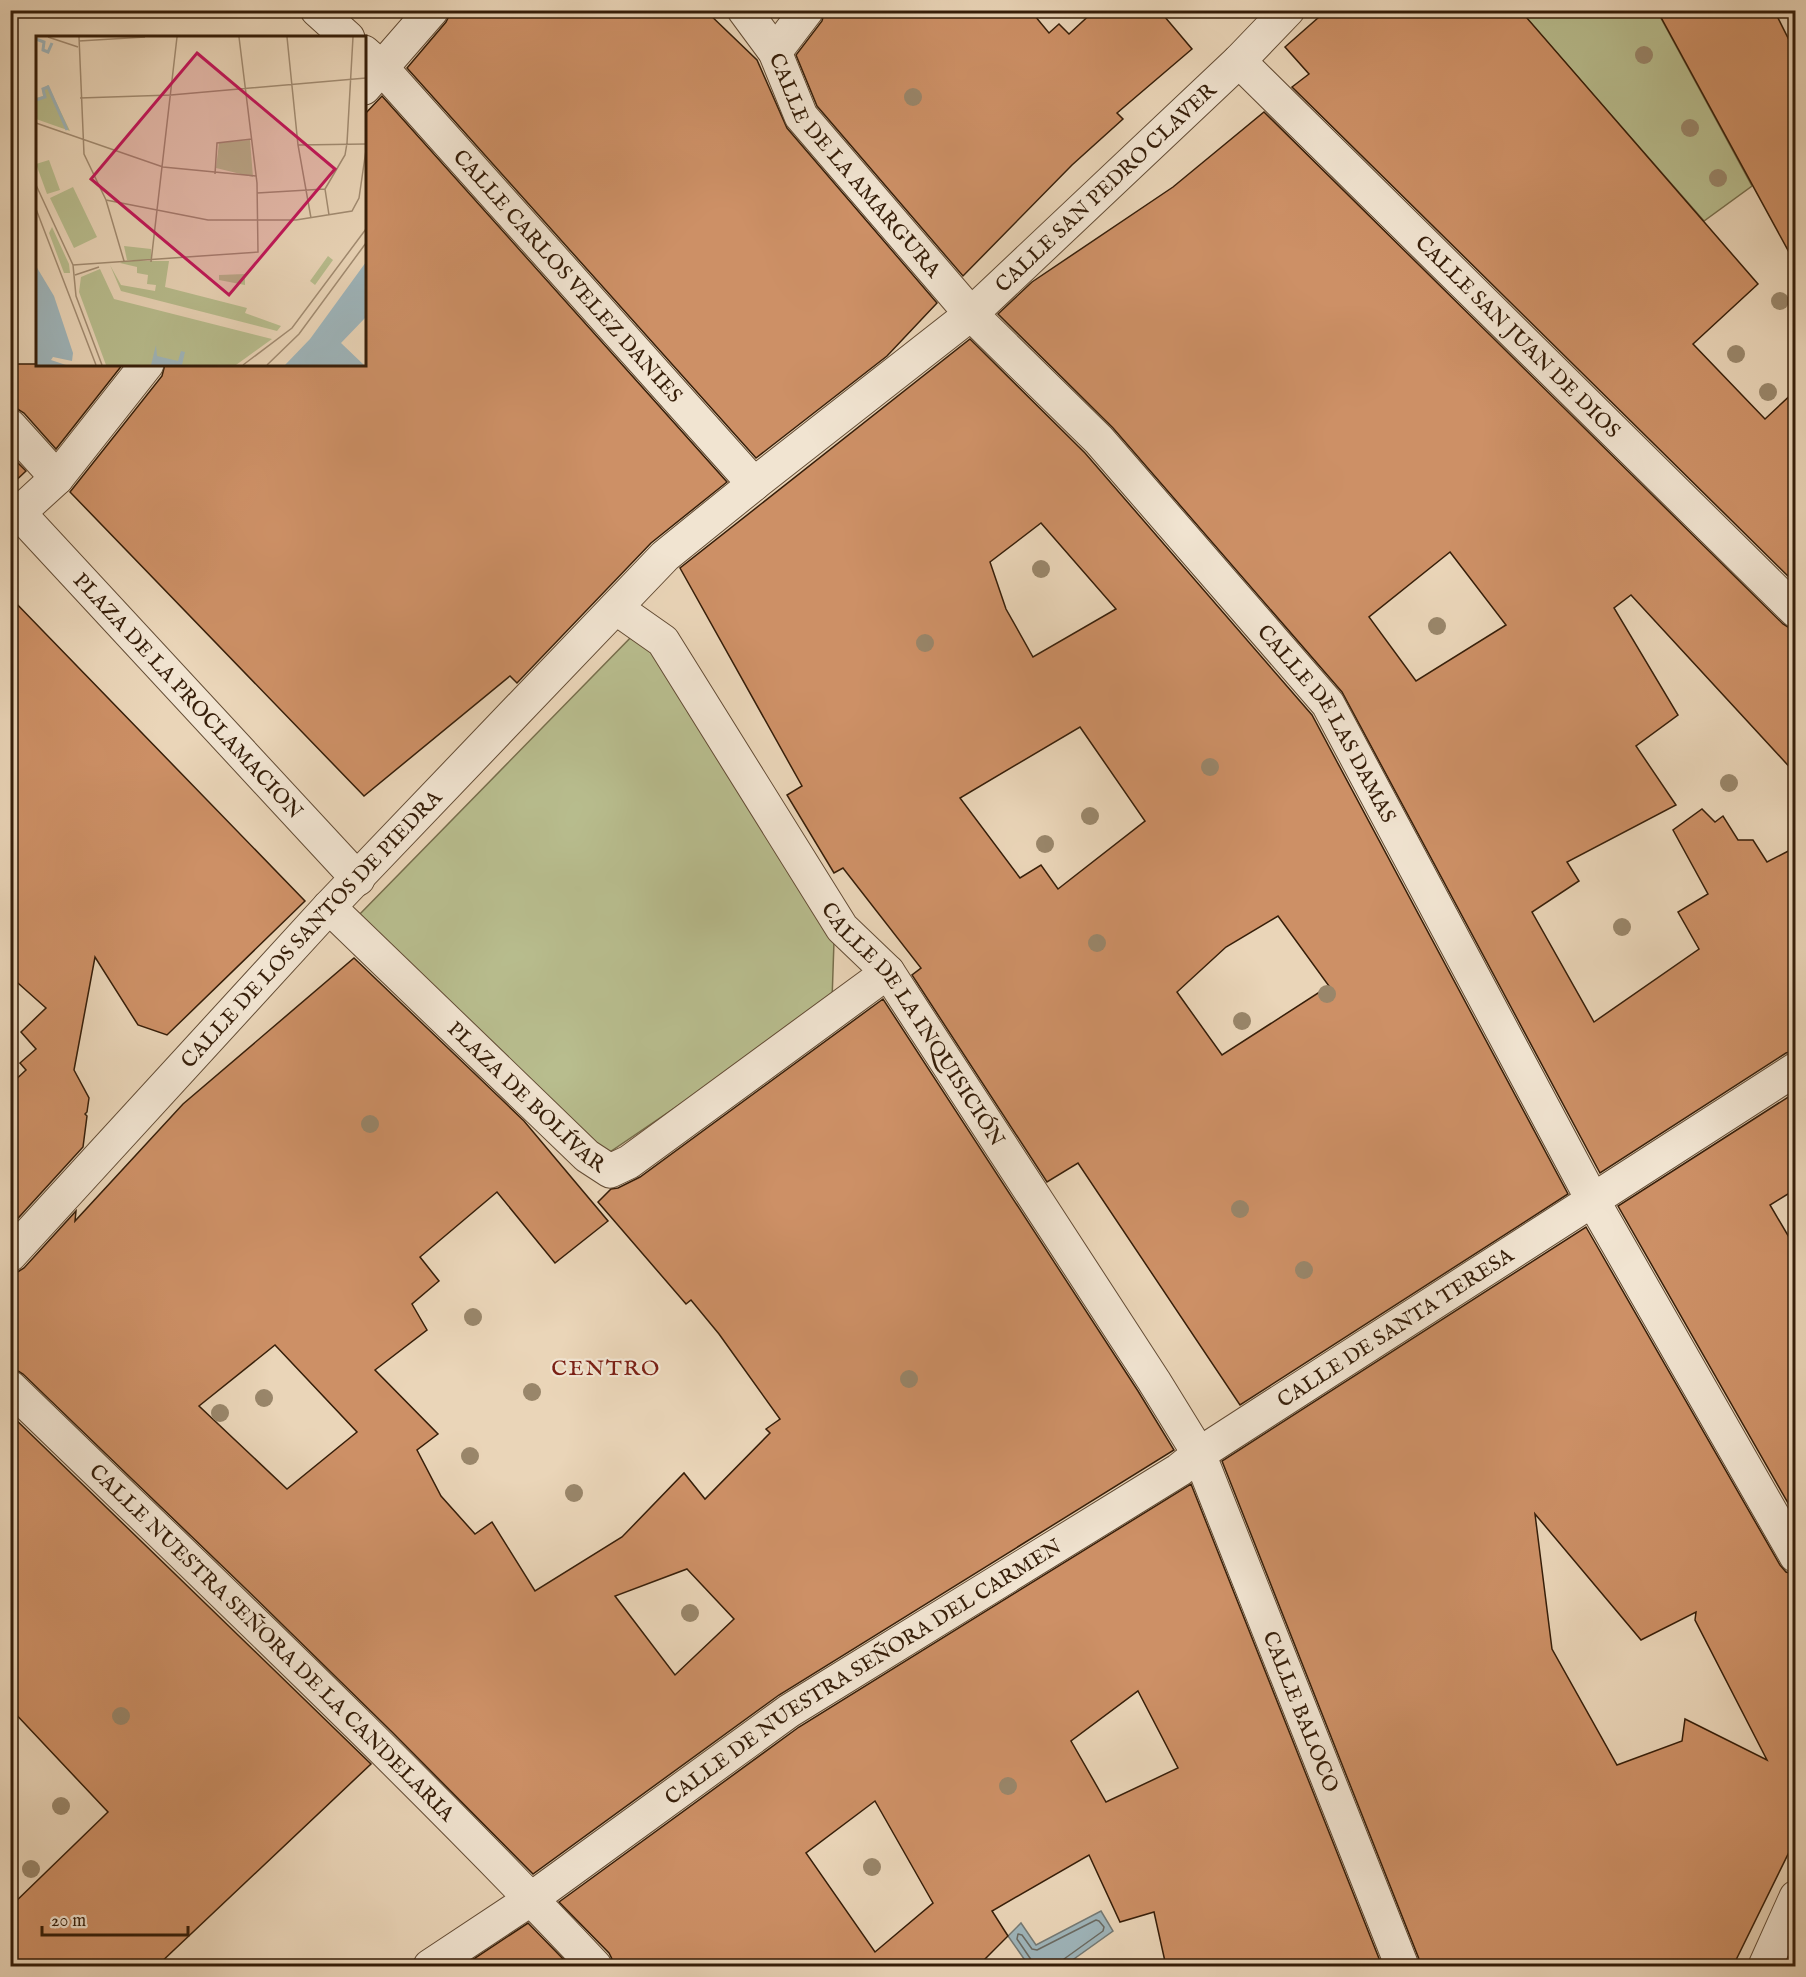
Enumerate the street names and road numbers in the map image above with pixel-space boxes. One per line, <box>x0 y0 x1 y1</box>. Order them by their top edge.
street label: CALLE DE LA AMARGURA <box>762 49 946 285</box>
street label: CALLE SAN PEDRO CLAVER <box>990 77 1223 299</box>
street label: CALLE CARLOS VELEZ DANIES <box>446 145 687 409</box>
street label: CALLE SAN JUAN DE DIOS <box>1409 230 1625 445</box>
street label: PLAZA DE LA PROCLAMACION <box>66 568 308 826</box>
street label: CALLE DE LAS DAMAS <box>1250 620 1401 828</box>
street label: CALLE DE LOS SANTOS DE PIEDRA <box>176 784 449 1075</box>
street label: CALLE DE LA INQUISICIÓN <box>814 898 1010 1152</box>
street label: PLAZA DE BOLÍVAR <box>441 1016 611 1180</box>
street label: CALLE DE SANTA TERESA <box>1273 1242 1520 1415</box>
street label: CALLE NUESTRA SEÑORA DE LA CANDELARIA <box>83 1459 460 1829</box>
street label: CALLE DE NUESTRA SEÑORA DEL CARMEN <box>660 1534 1067 1812</box>
street label: CALLE BALOCO <box>1256 1628 1344 1797</box>

